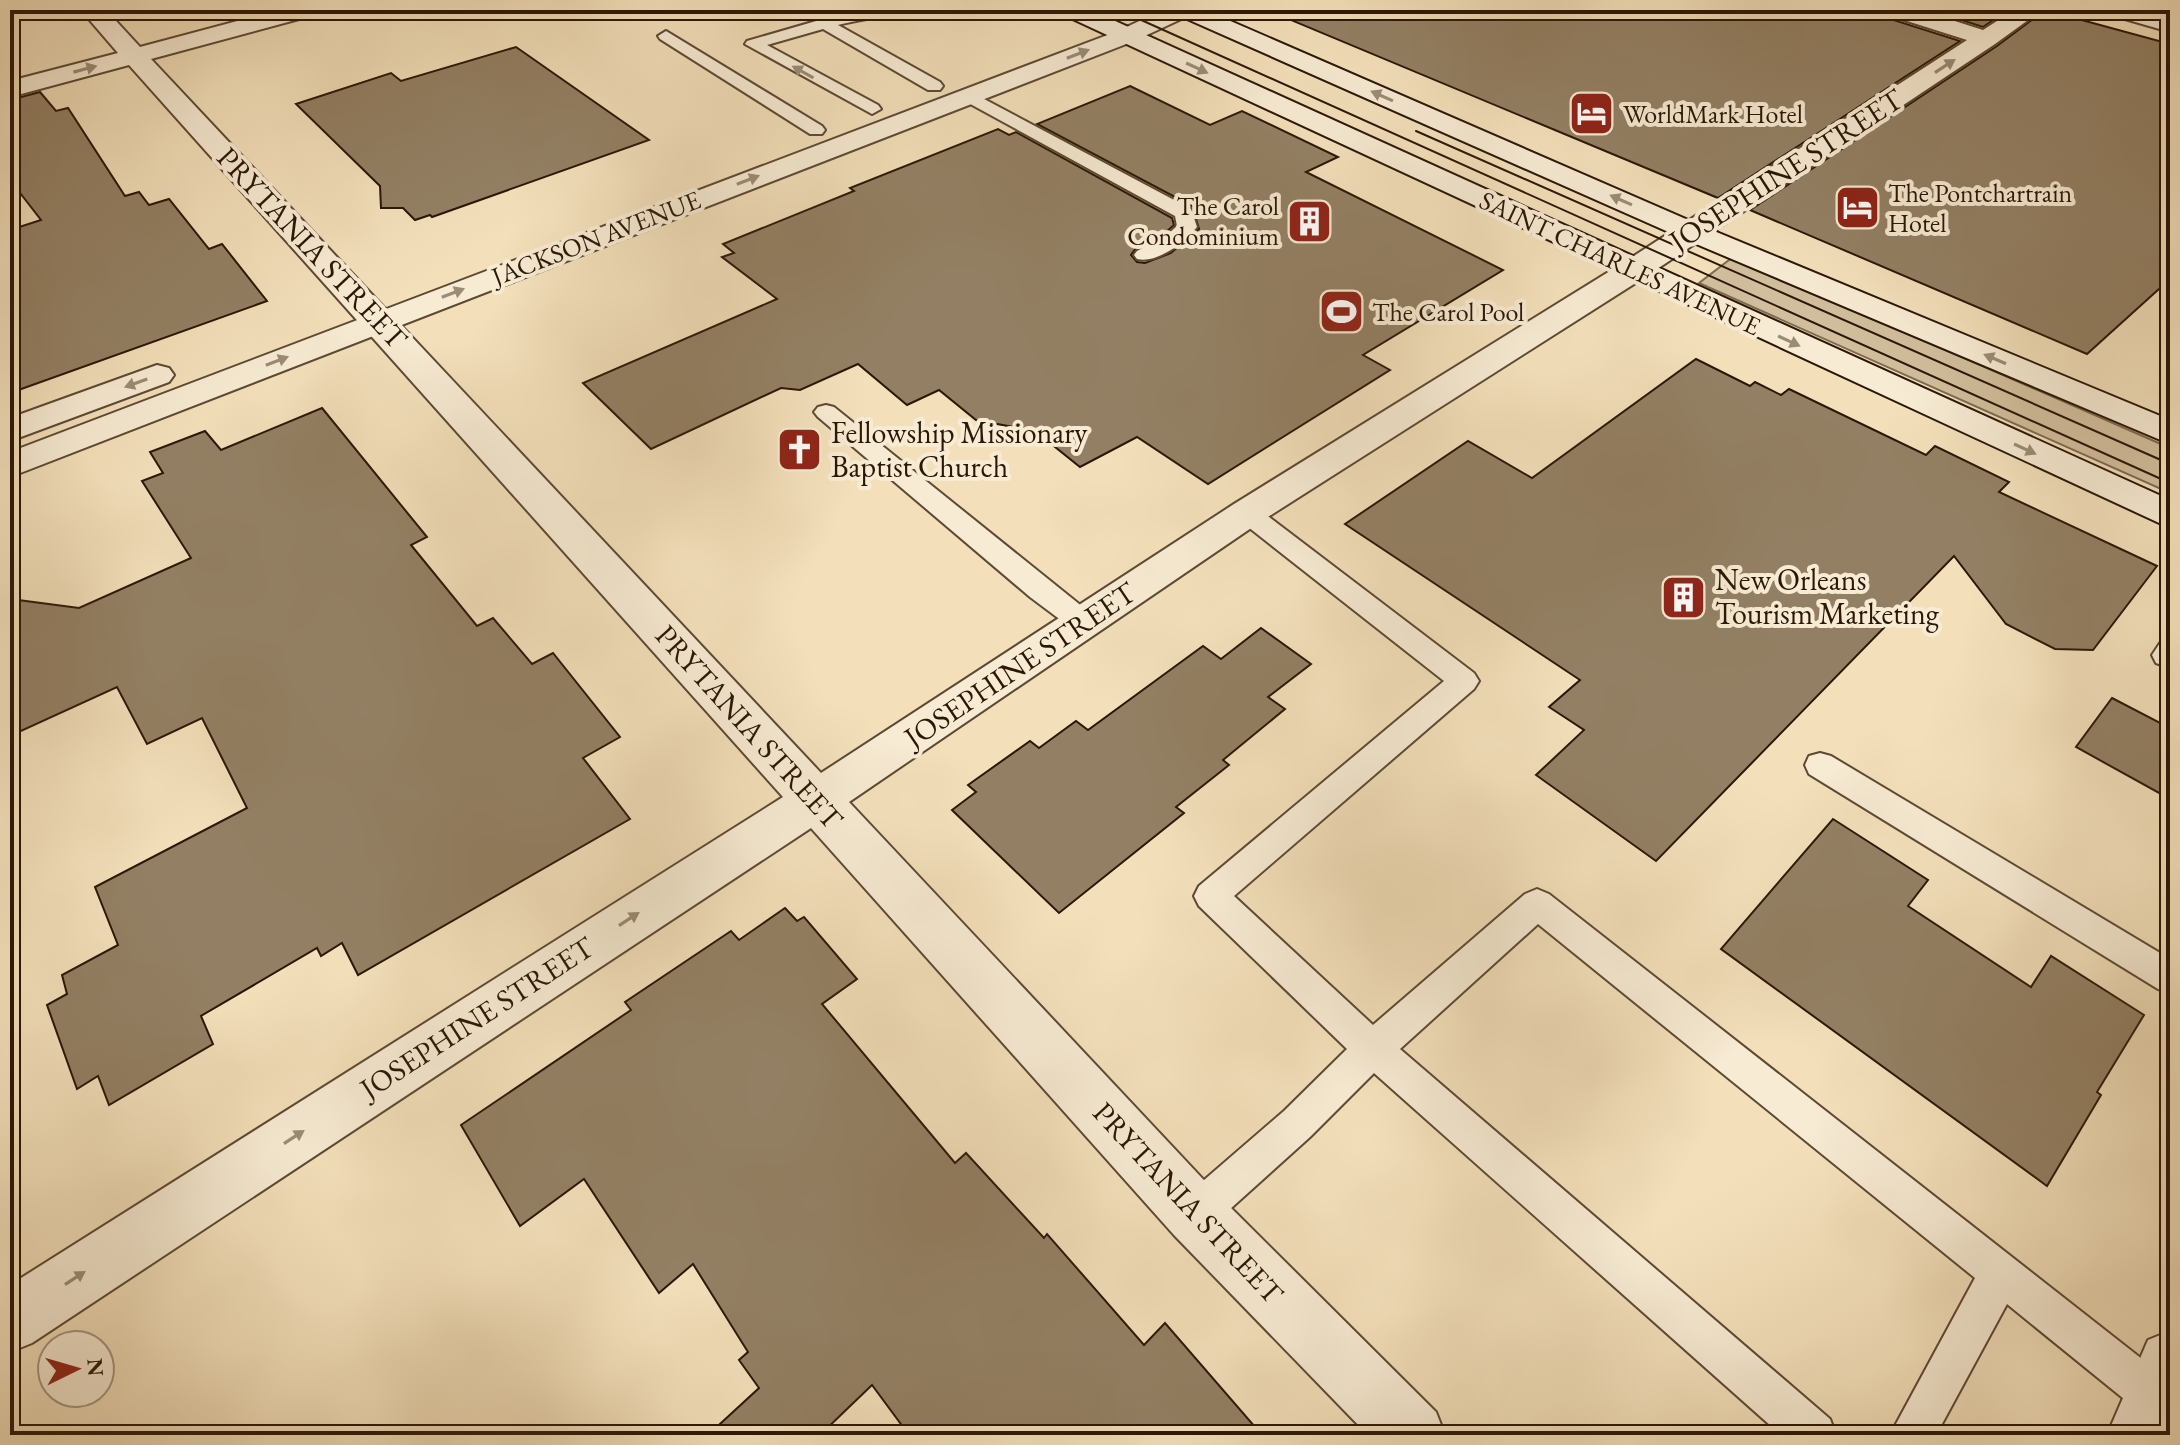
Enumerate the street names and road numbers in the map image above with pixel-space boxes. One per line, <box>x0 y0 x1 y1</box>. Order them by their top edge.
street label: JOSEPHINE STREET <box>1659 79 1911 261</box>
street label: PRYTANIA STREET <box>209 138 417 358</box>
street label: JACKSON AVENUE <box>485 182 706 294</box>
street label: SAINT CHARLES AVENUE <box>1474 183 1766 343</box>
street label: JOSEPHINE STREET <box>894 572 1144 758</box>
street label: PRYTANIA STREET <box>647 616 852 838</box>
street label: JOSEPHINE STREET <box>350 927 602 1109</box>
street label: PRYTANIA STREET <box>1085 1093 1293 1313</box>

